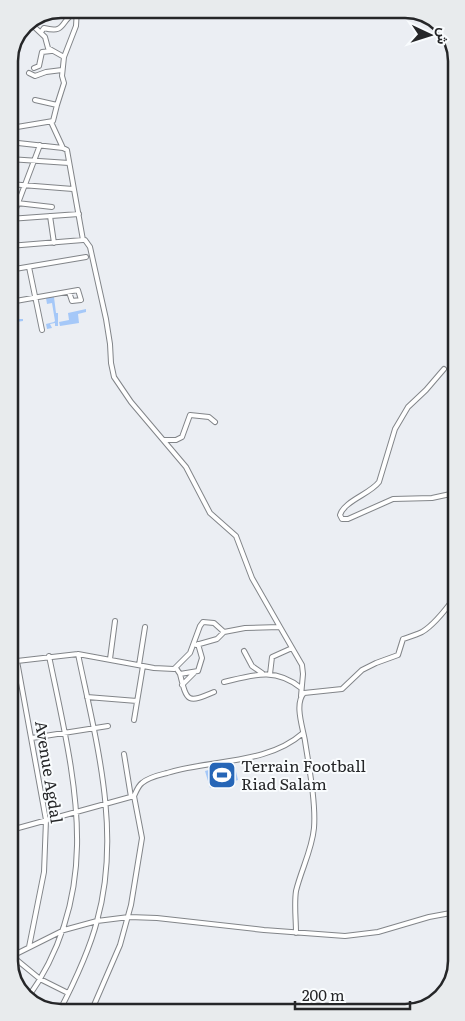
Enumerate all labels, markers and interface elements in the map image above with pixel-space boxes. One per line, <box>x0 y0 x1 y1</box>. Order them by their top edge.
north arrow <box>405 10 455 60</box>
text: ش <box>433 27 455 45</box>
street label: Avenue Agdal <box>30 719 70 825</box>
place label: Terrain Football Riad Salam <box>241 753 366 795</box>
sports icon: Terrain Football Riad Salam <box>207 760 237 790</box>
scale bar <box>295 978 410 1010</box>
text: 200 m <box>302 983 345 1006</box>

